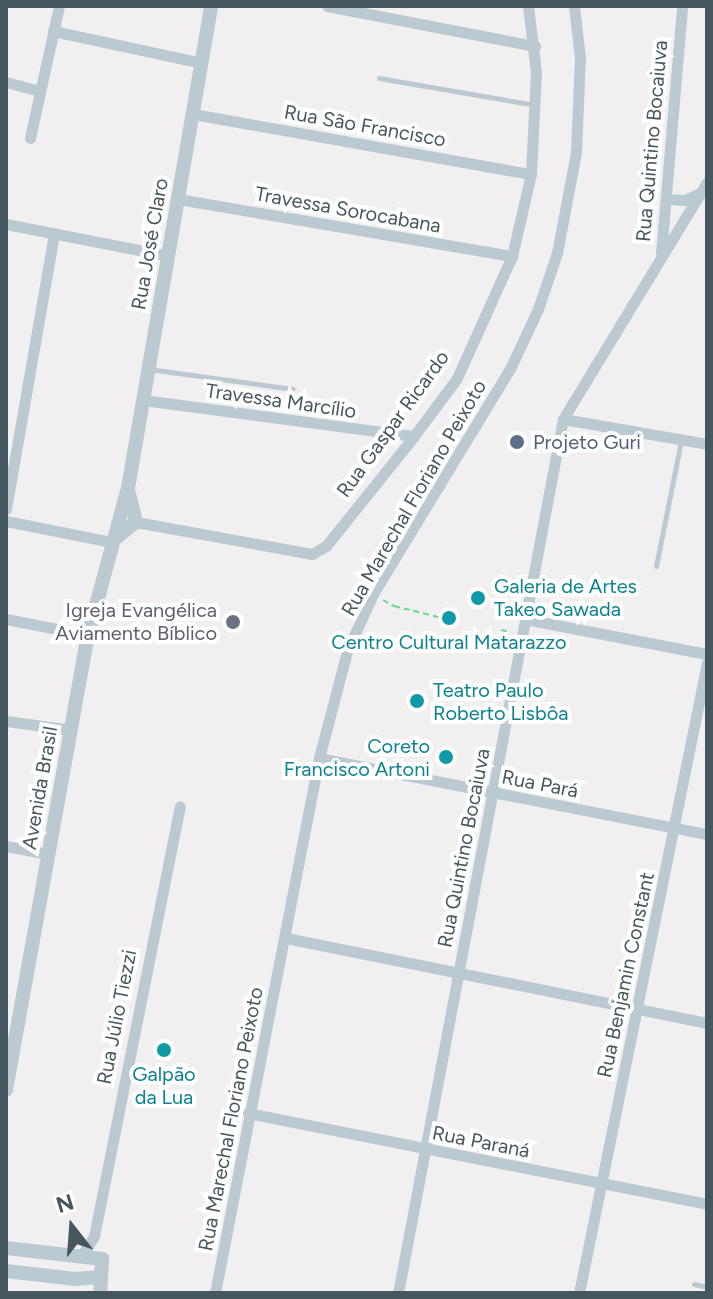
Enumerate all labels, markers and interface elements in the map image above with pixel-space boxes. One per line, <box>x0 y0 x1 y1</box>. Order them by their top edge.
street label: Rua Quintino Bocaiuva <box>631 39 673 243</box>
street label: Rua São Francisco <box>282 100 448 152</box>
street label: Rua José Claro <box>127 176 173 312</box>
street label: Travessa Sorocabana <box>253 182 443 238</box>
street label: Rua Gaspar Ricardo <box>332 346 454 502</box>
street label: Rua Marechal Floriano Peixoto <box>337 376 491 620</box>
street label: Travessa Marcílio <box>204 379 358 423</box>
place label: Projeto Guri <box>533 430 641 454</box>
marker: Projeto Guri <box>508 433 526 451</box>
place label: Galeria de Artes Takeo Sawada <box>494 574 637 621</box>
marker: Galeria de Artes Takeo Sawada <box>469 589 487 607</box>
place label: Igreja Evangélica Aviamento Bíblico <box>55 598 217 645</box>
marker: Centro Cultural Matarazzo <box>440 609 458 627</box>
marker: Igreja Evangélica Aviamento Bíblico <box>224 613 242 631</box>
place label: Centro Cultural Matarazzo <box>331 630 567 654</box>
place label: Teatro Paulo Roberto Lisbôa <box>433 678 568 725</box>
marker: Teatro Paulo Roberto Lisbôa <box>408 692 426 710</box>
street label: Avenida Brasil <box>17 725 63 851</box>
place label: Coreto Francisco Artoni <box>284 734 430 781</box>
street label: Rua Quintino Bocaiuva <box>433 746 495 950</box>
marker: Coreto Francisco Artoni <box>437 748 455 766</box>
street label: Rua Pará <box>500 765 580 803</box>
street label: Rua Benjamin Constant <box>592 870 660 1080</box>
street label: Rua Júlio Tiezzi <box>92 948 142 1086</box>
street label: Rua Marechal Floriano Peixoto <box>194 985 268 1253</box>
marker: Galpão da Lua <box>155 1041 173 1059</box>
place label: Galpão da Lua <box>132 1062 196 1109</box>
street label: Rua Paraná <box>430 1121 532 1163</box>
north arrow <box>32 1187 112 1267</box>
text: N <box>53 1188 77 1219</box>

